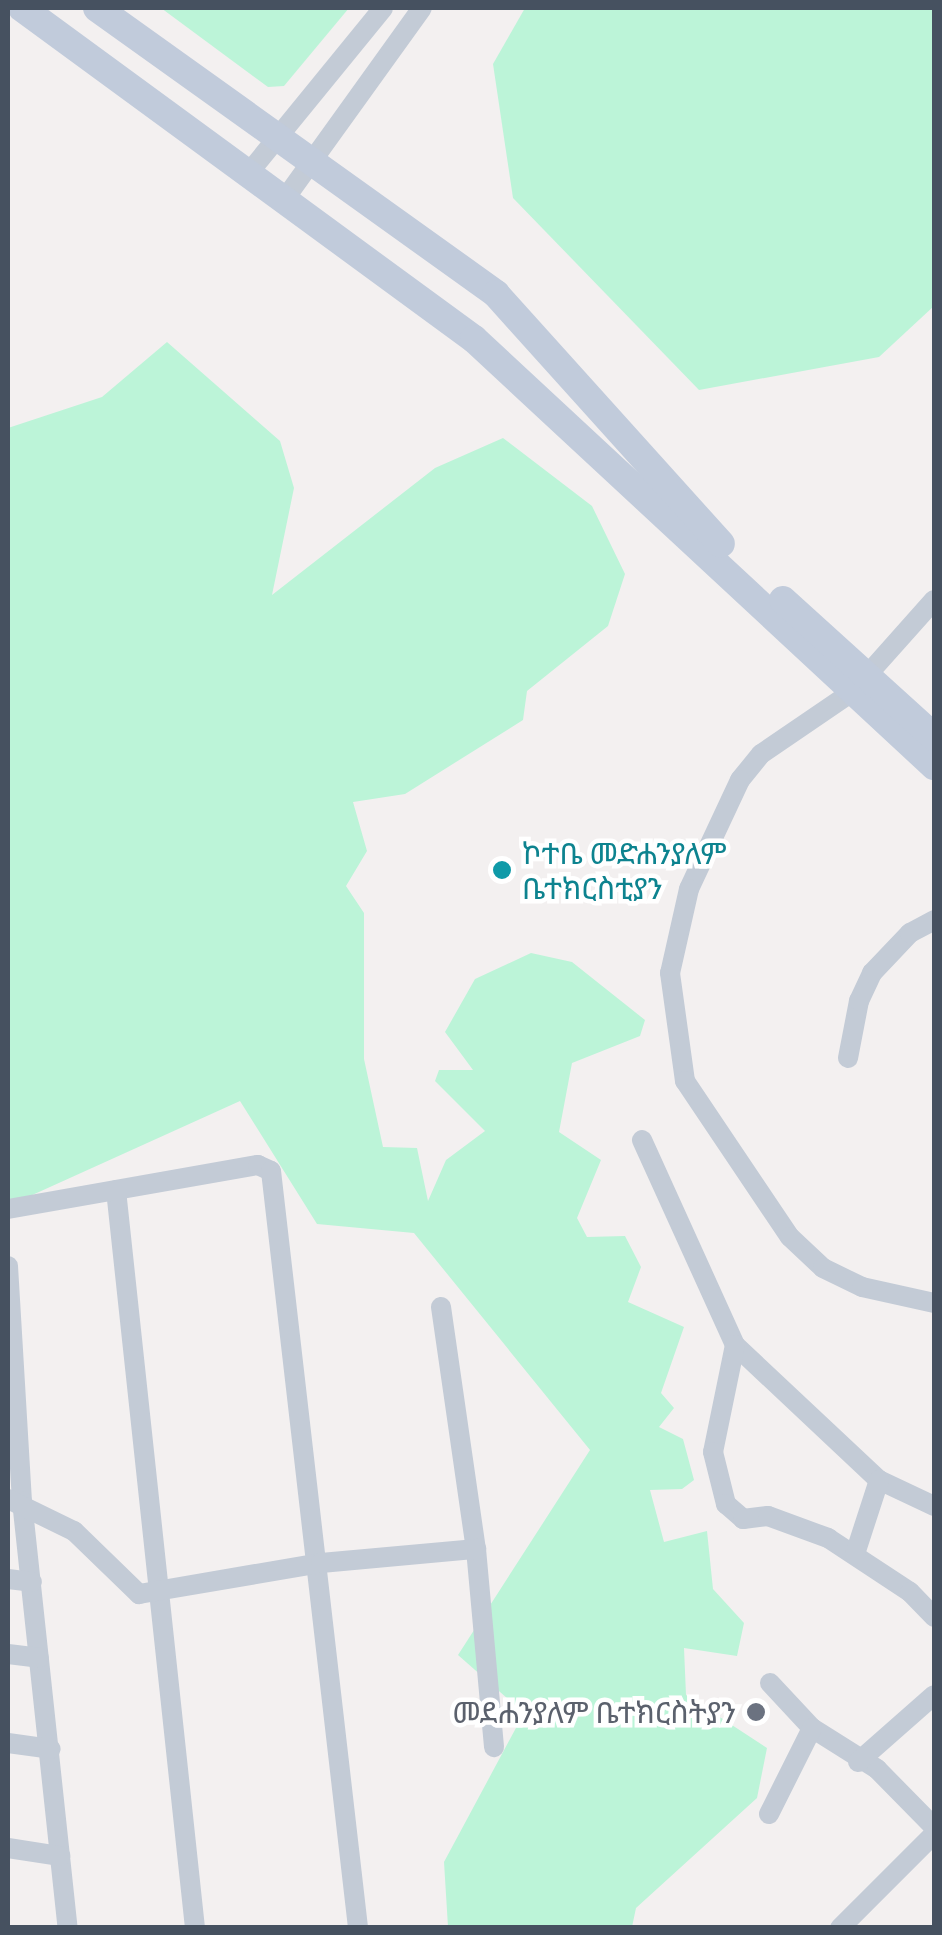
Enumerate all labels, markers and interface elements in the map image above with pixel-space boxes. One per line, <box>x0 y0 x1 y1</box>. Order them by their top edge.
place label: ኮተቤ መድሐንያለም ቤተክርስቲያን <box>522 835 727 906</box>
marker: ኮተቤ መድሐንያለም ቤተክርስቲያን <box>491 859 513 881</box>
place label: መደሐንያለም ቤተክርስትያን <box>452 1694 736 1730</box>
marker: መደሐንያለም ቤተክርስትያን <box>745 1701 767 1723</box>

